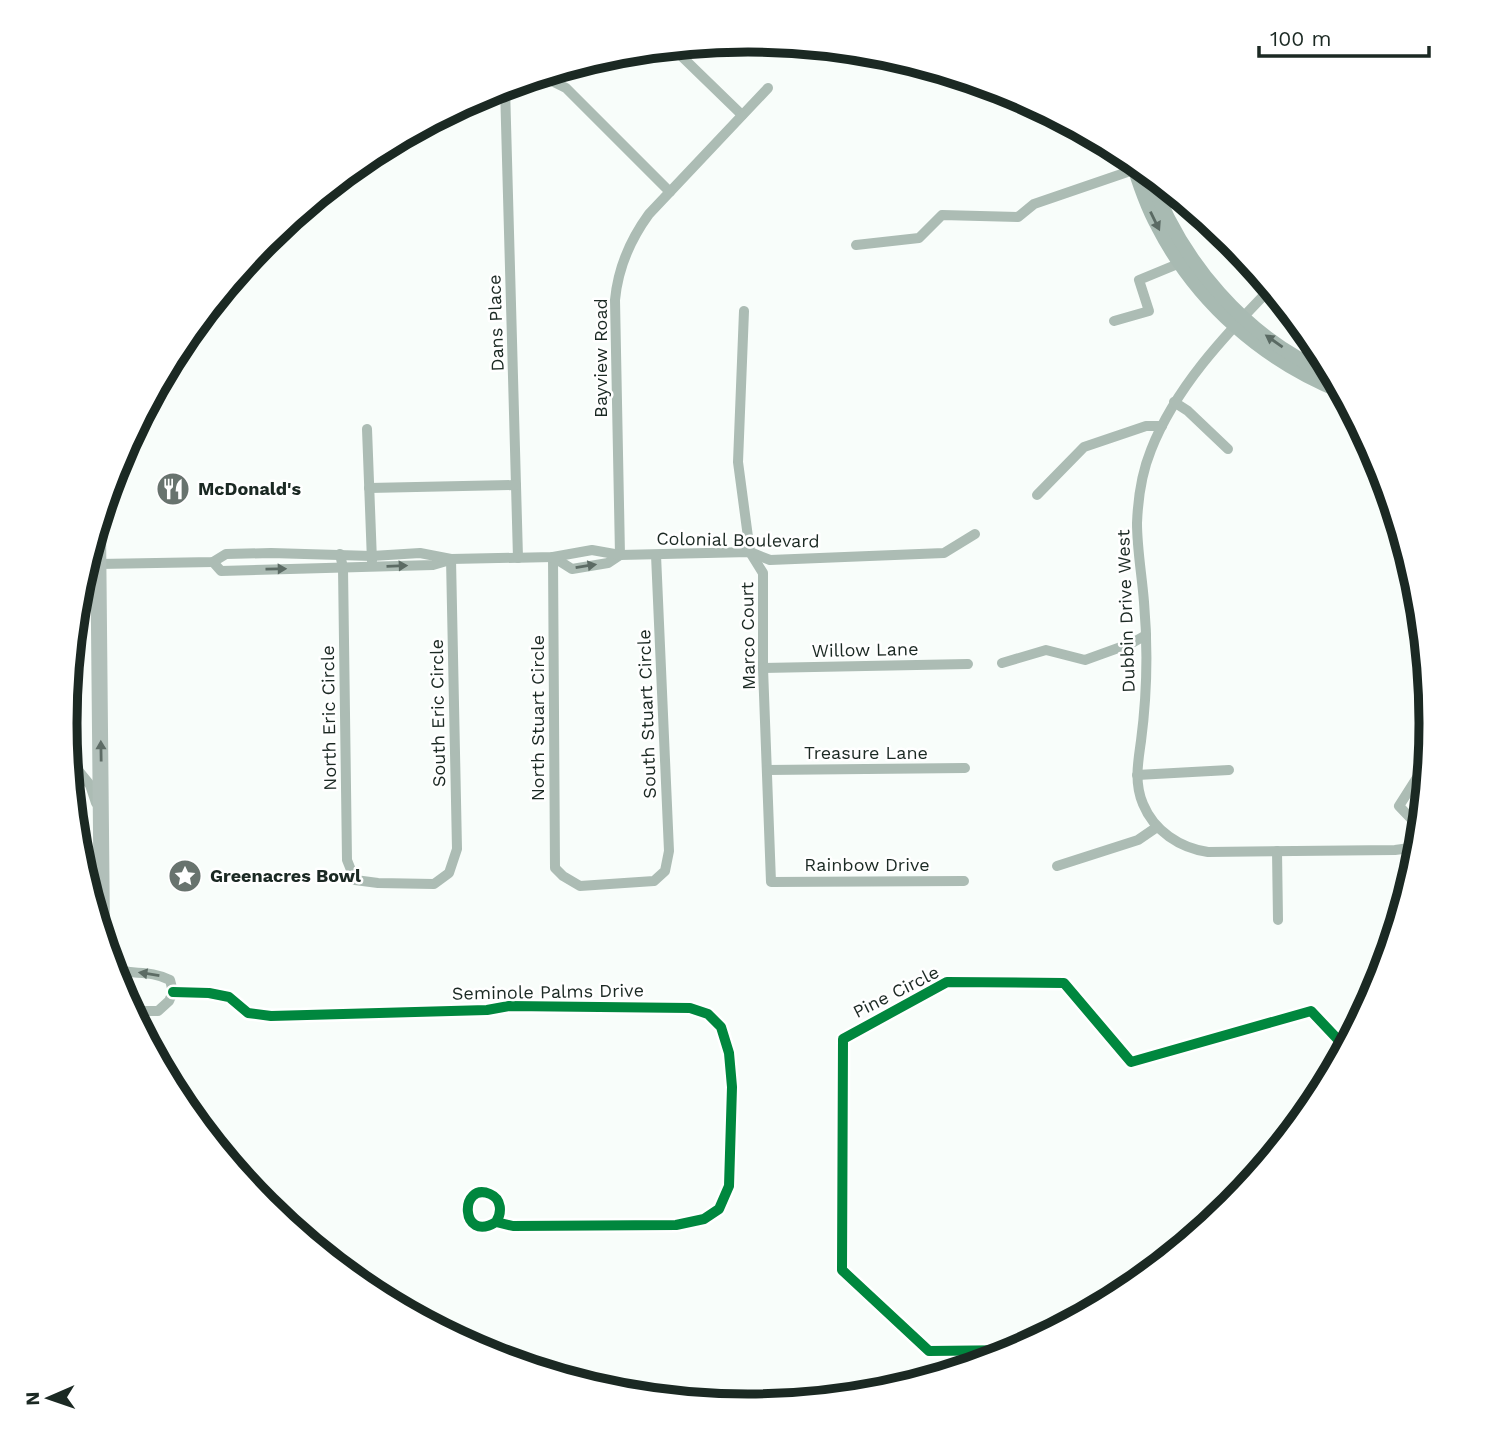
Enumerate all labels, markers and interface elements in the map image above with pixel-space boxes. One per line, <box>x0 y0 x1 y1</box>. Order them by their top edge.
scale bar <box>1259 14 1429 58</box>
text: 100 m <box>1270 26 1332 51</box>
one-way arrow <box>1149 211 1161 231</box>
street label: Dans Place <box>483 274 508 372</box>
street label: Bayview Road <box>590 298 611 418</box>
one-way arrow <box>1265 334 1283 348</box>
restaurant icon: McDonald's <box>154 470 192 508</box>
place label: McDonald's <box>198 478 301 499</box>
street label: Colonial Boulevard <box>656 528 820 551</box>
street label: Dubbin Drive West <box>1112 529 1139 693</box>
one-way arrow <box>575 560 597 571</box>
one-way arrow <box>386 561 408 572</box>
one-way arrow <box>265 564 287 575</box>
street label: Marco Court <box>736 581 759 690</box>
street label: South Stuart Circle <box>633 629 660 799</box>
street label: North Stuart Circle <box>527 635 548 801</box>
street label: Willow Lane <box>811 638 919 661</box>
street label: South Eric Circle <box>426 639 449 787</box>
street label: North Eric Circle <box>317 645 340 791</box>
one-way arrow <box>95 739 107 761</box>
street label: Treasure Lane <box>804 742 928 763</box>
street label: Rainbow Drive <box>804 854 930 875</box>
place icon: Greenacres Bowl <box>166 857 204 895</box>
place label: Greenacres Bowl <box>210 865 361 886</box>
street label: Pine Circle <box>849 961 942 1022</box>
one-way arrow <box>138 968 160 979</box>
street label: Seminole Palms Drive <box>452 979 644 1004</box>
north arrow <box>14 1363 84 1433</box>
text: N <box>21 1391 44 1406</box>

